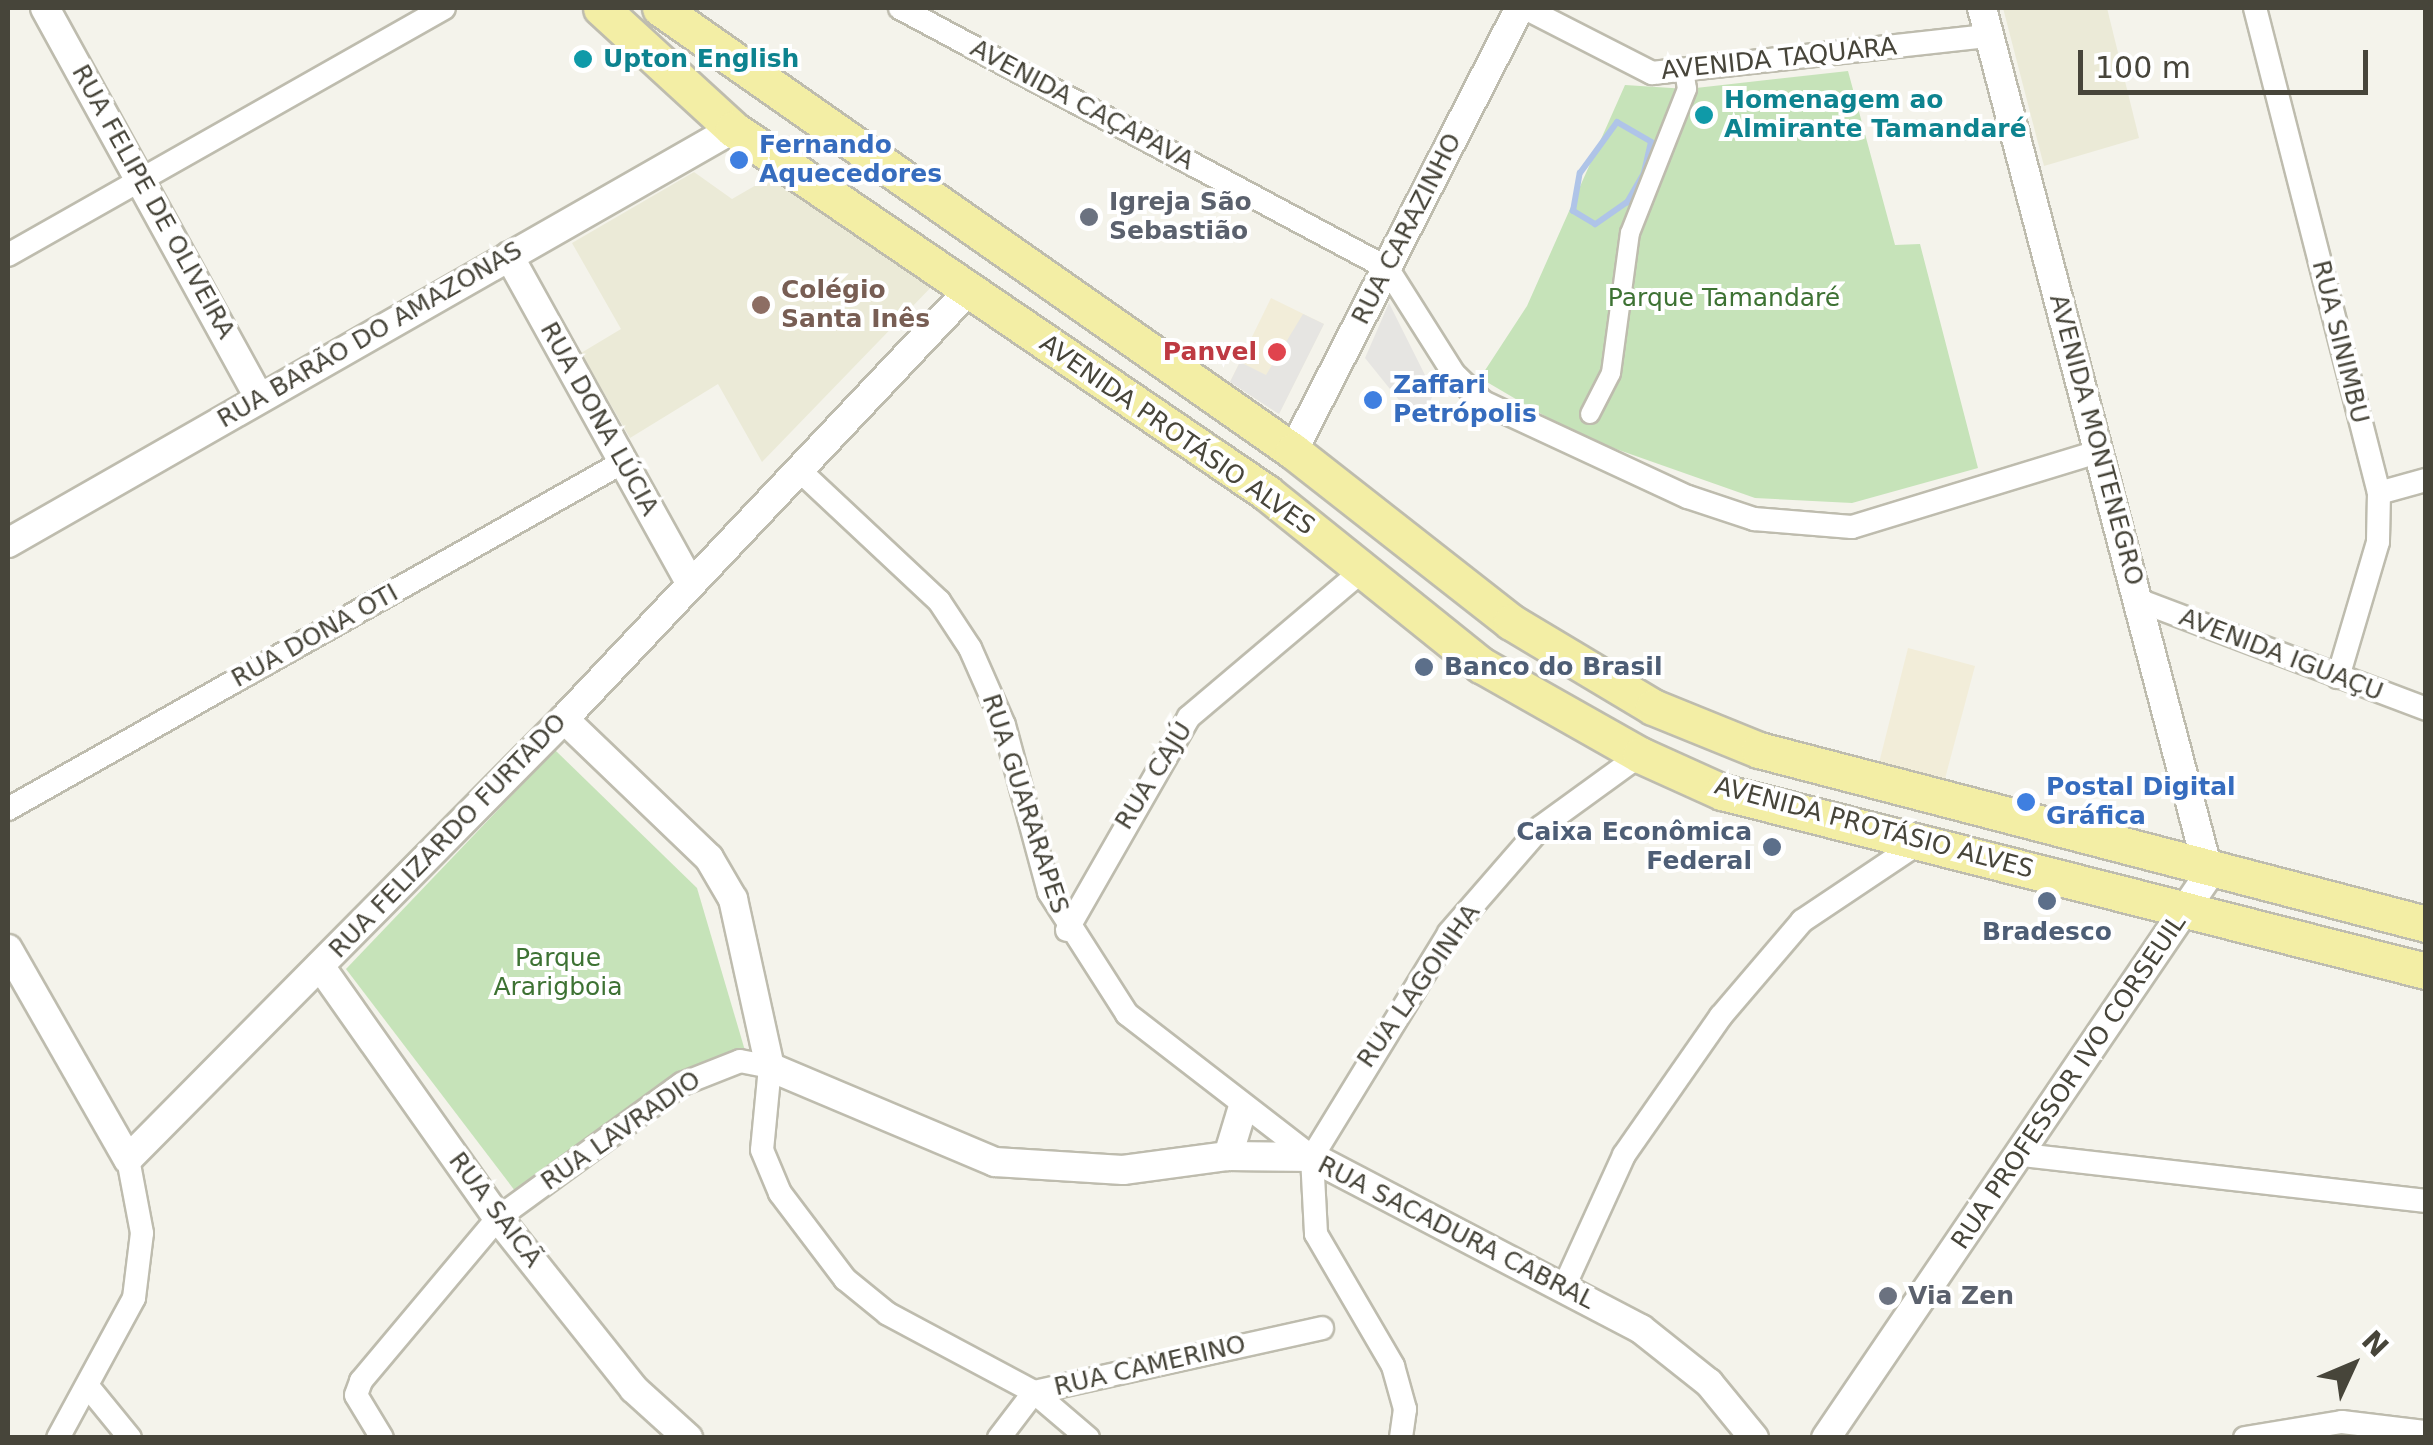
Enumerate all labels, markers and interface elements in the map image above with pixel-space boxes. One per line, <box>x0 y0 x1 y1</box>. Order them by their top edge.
scale bar <box>2083 30 2373 92</box>
street label: AVENIDA TAQUARA <box>1660 32 1898 86</box>
street label: AVENIDA CAÇAPAVA <box>965 33 1199 177</box>
place label: Upton English <box>603 44 799 74</box>
marker: Upton English <box>572 48 594 70</box>
text: 100 m <box>2095 50 2191 85</box>
street label: RUA FELIPE DE OLIVEIRA <box>65 60 241 344</box>
place label: Homenagem ao Almirante Tamandaré <box>1724 86 2027 145</box>
marker: Homenagem ao Almirante Tamandaré <box>1693 104 1715 126</box>
street label: RUA CARAZINHO <box>1346 128 1468 330</box>
place label: Fernando Aquecedores <box>759 131 942 190</box>
marker: Fernando Aquecedores <box>728 149 750 171</box>
place label: Igreja São Sebastião <box>1109 188 1252 247</box>
marker: Igreja São Sebastião <box>1078 206 1100 228</box>
street label: RUA BARÃO DO AMAZONAS <box>212 235 528 435</box>
street label: RUA SINIMBU <box>2305 257 2375 427</box>
place label: Colégio Santa Inês <box>781 276 930 335</box>
park label: Parque Tamandaré <box>1608 283 1840 313</box>
street label: AVENIDA MONTENEGRO <box>2043 291 2149 589</box>
marker: Colégio Santa Inês <box>750 294 772 316</box>
street label: RUA DONA LÚCIA <box>533 317 665 521</box>
street label: AVENIDA PROTÁSIO ALVES <box>1034 328 1320 542</box>
place label: Panvel <box>1163 337 1257 367</box>
marker: Panvel <box>1266 341 1288 363</box>
place label: Zaffari Petrópolis <box>1393 371 1537 430</box>
marker: Zaffari Petrópolis <box>1362 389 1384 411</box>
street label: RUA DONA OTI <box>227 578 403 694</box>
street label: AVENIDA IGUAÇU <box>2175 602 2387 708</box>
place label: Banco do Brasil <box>1444 652 1662 682</box>
marker: Banco do Brasil <box>1413 656 1435 678</box>
street label: RUA GUARARAPES <box>975 690 1075 918</box>
street label: RUA FELIZARDO FURTADO <box>323 708 573 964</box>
street label: RUA CAJÚ <box>1109 717 1199 835</box>
street label: AVENIDA PROTÁSIO ALVES <box>1711 771 2037 885</box>
place label: Postal Digital Gráfica <box>2046 773 2236 832</box>
marker: Postal Digital Gráfica <box>2015 791 2037 813</box>
place label: Caixa Econômica Federal <box>1516 818 1752 877</box>
marker: Caixa Econômica Federal <box>1761 836 1783 858</box>
marker: Bradesco <box>2036 890 2058 912</box>
street label: RUA LAGOINHA <box>1351 898 1487 1074</box>
street label: RUA PROFESSOR IVO CORSEUIL <box>1946 909 2192 1255</box>
place label: Bradesco <box>1982 917 2112 947</box>
park label: Parque Ararigboia <box>493 944 623 1003</box>
street label: RUA LAVRADIO <box>536 1065 706 1197</box>
street label: RUA SAICÃ <box>442 1147 548 1273</box>
street label: RUA SACADURA CABRAL <box>1313 1150 1599 1316</box>
place label: Via Zen <box>1908 1281 2014 1311</box>
marker: Via Zen <box>1877 1285 1899 1307</box>
north arrow <box>2303 1315 2403 1415</box>
text: N <box>2355 1324 2395 1364</box>
street label: RUA CAMERINO <box>1051 1329 1249 1403</box>

